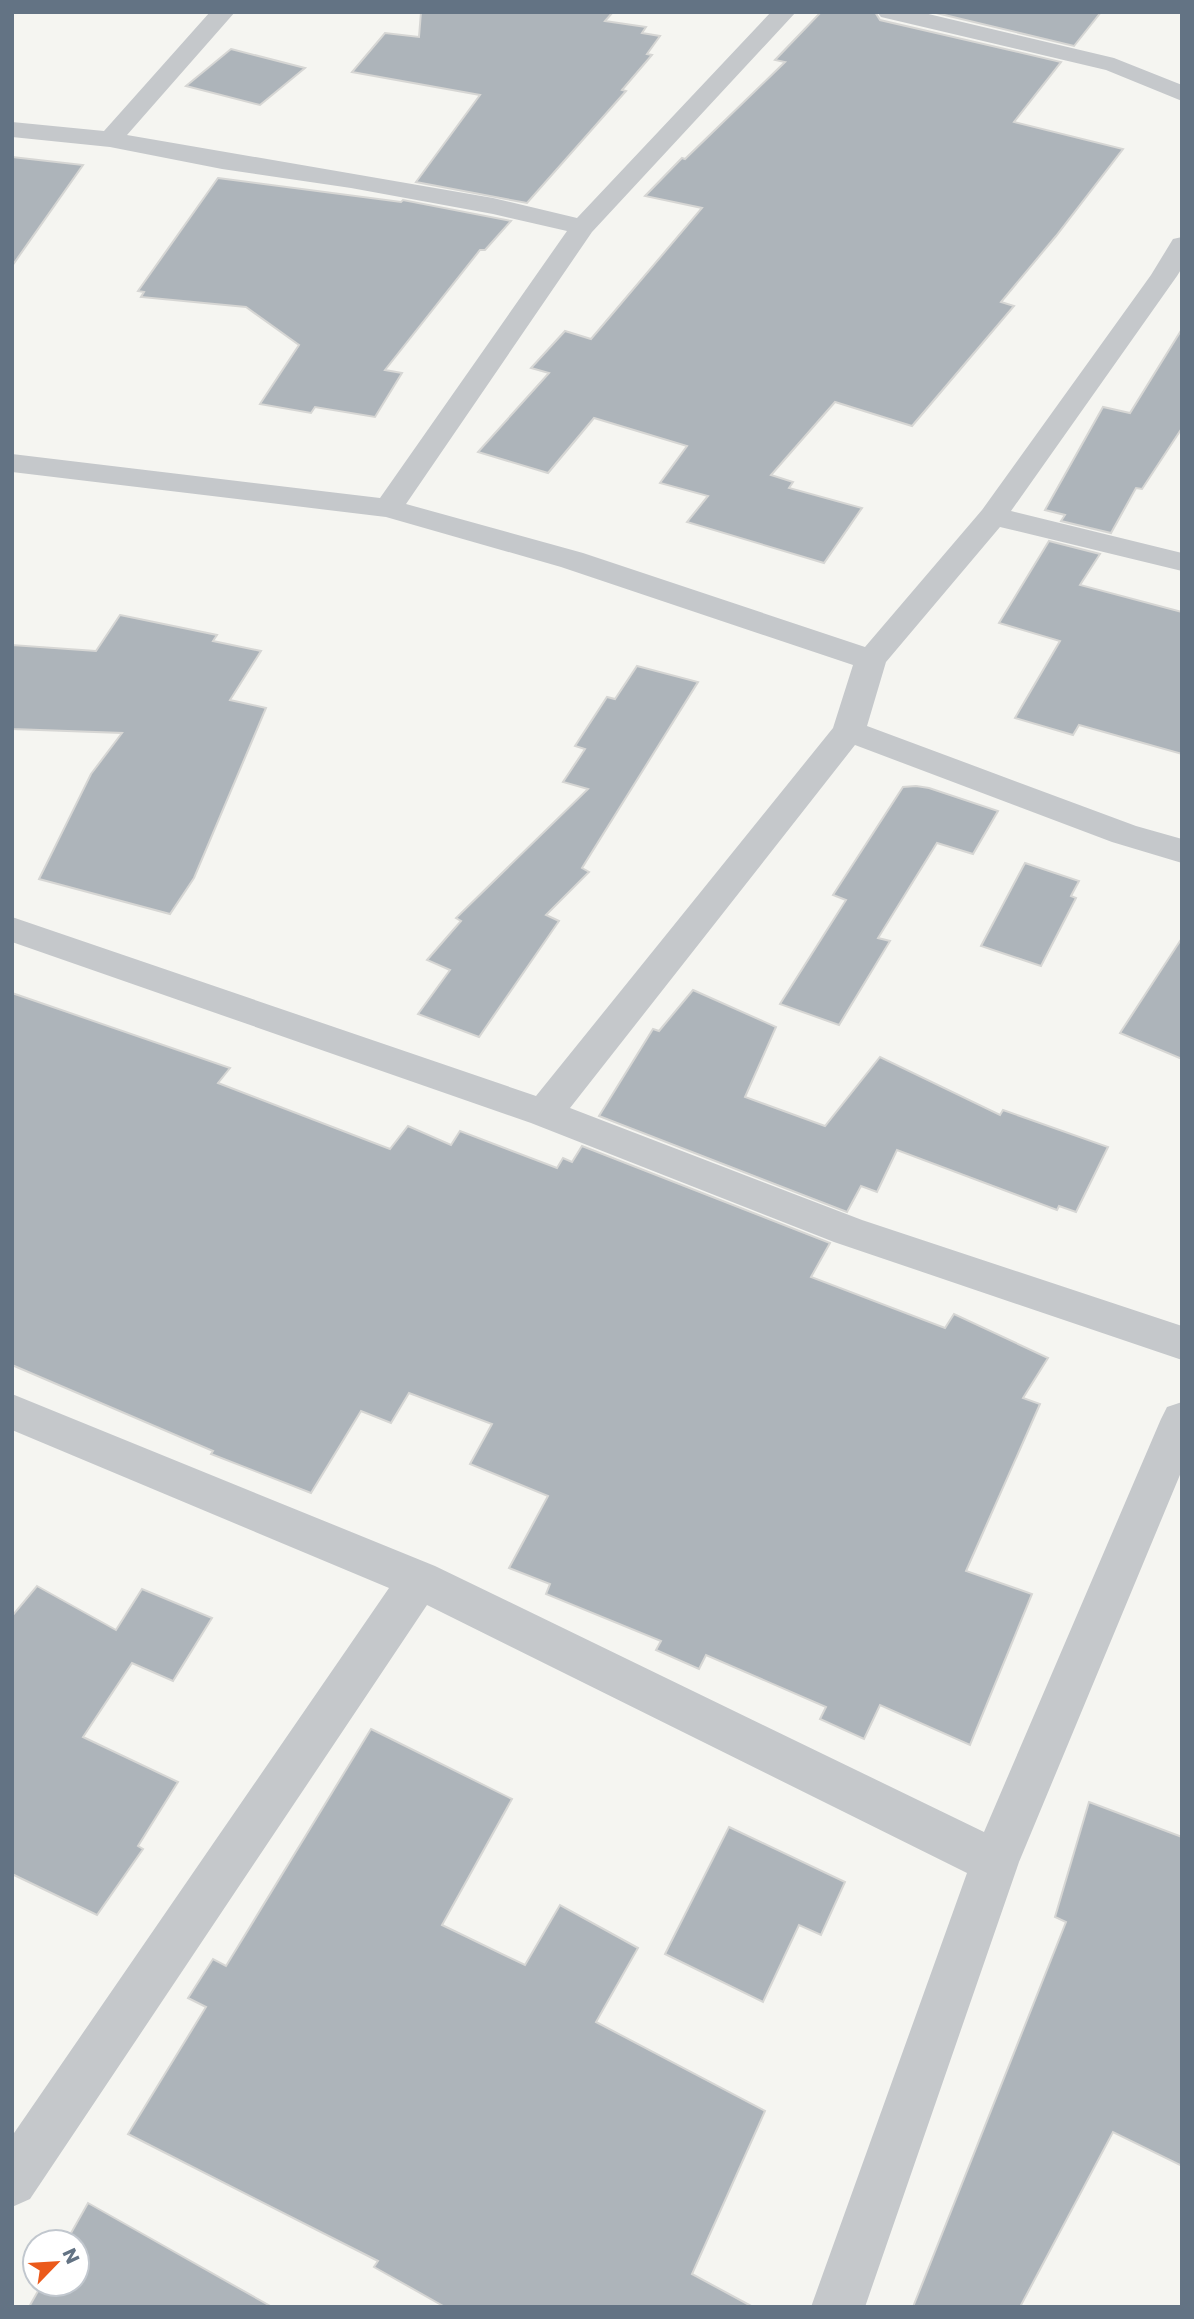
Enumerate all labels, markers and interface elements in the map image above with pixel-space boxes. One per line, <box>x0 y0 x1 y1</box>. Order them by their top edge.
north arrow <box>21 2228 91 2298</box>
text: N <box>56 2244 86 2268</box>

